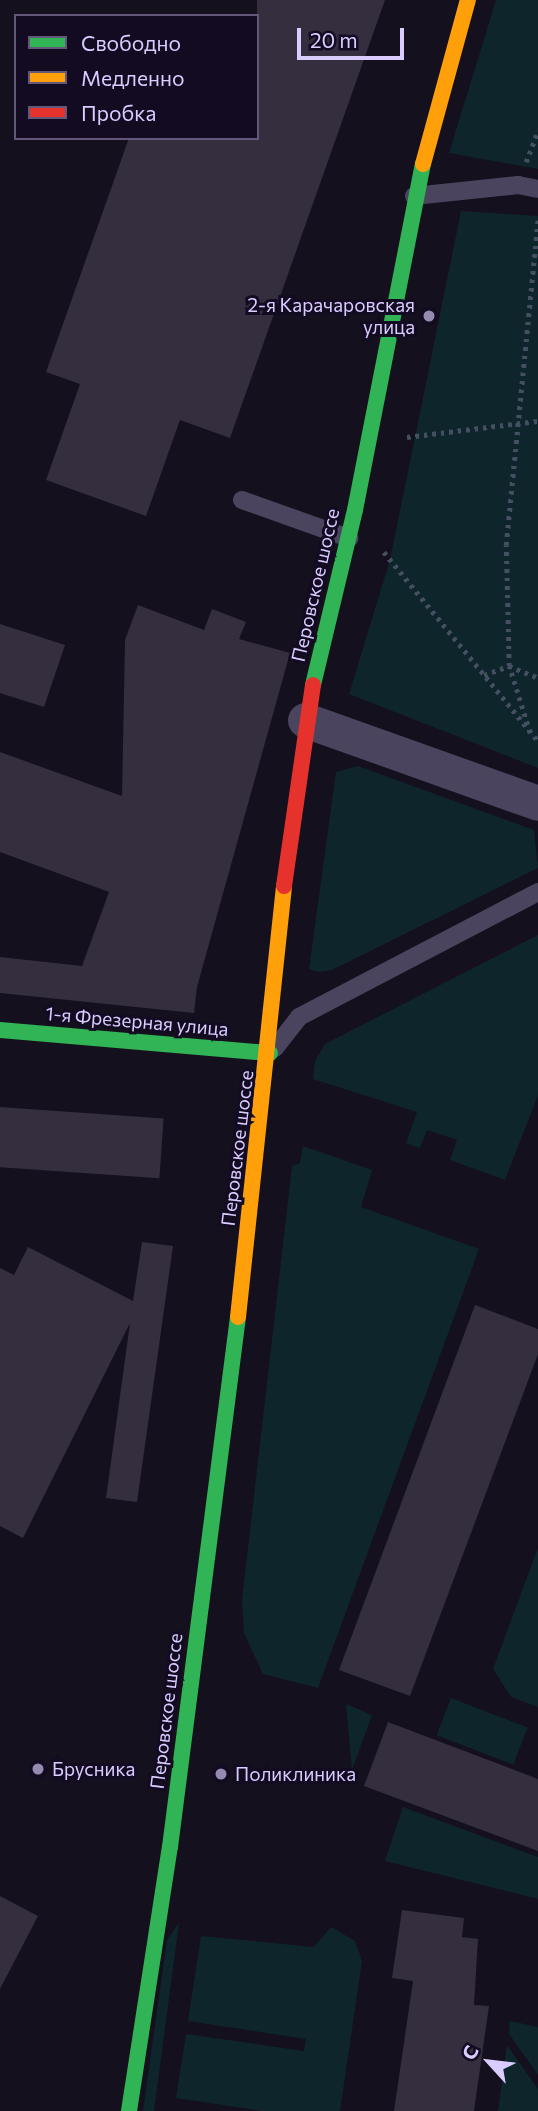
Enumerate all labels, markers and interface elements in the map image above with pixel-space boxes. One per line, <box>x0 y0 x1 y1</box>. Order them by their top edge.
legend <box>14 14 259 140</box>
scale bar <box>300 14 407 58</box>
text: 20 m <box>310 27 358 52</box>
text: Свободно <box>81 30 181 55</box>
text: Медленно <box>81 65 185 90</box>
text: Пробка <box>81 100 156 125</box>
place label: 2-я Карачаровская улица <box>247 294 415 338</box>
marker: 2-я Карачаровская улица <box>421 308 437 324</box>
street label: Перовское шоссе <box>286 506 344 664</box>
street label: 1-я Фрезерная улица <box>45 1002 229 1040</box>
street label: Перовское шоссе <box>216 1069 258 1227</box>
street label: Перовское шоссе <box>145 1632 187 1790</box>
place label: Брусника <box>52 1758 135 1780</box>
marker: Брусника <box>30 1761 46 1777</box>
place label: Поликлиника <box>235 1763 356 1785</box>
marker: Поликлиника <box>213 1766 229 1782</box>
north arrow <box>454 2027 524 2097</box>
text: С <box>457 2041 483 2063</box>

